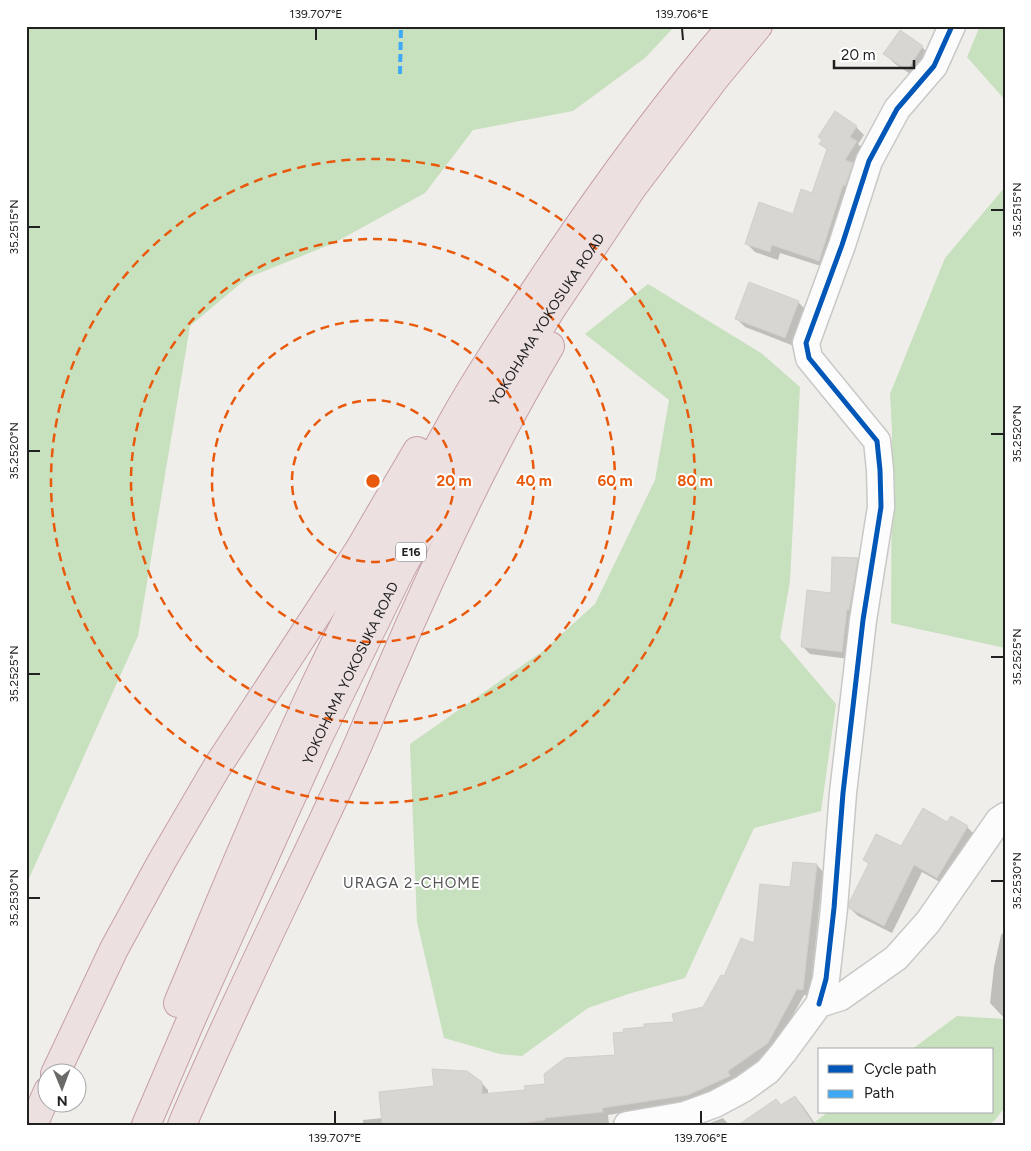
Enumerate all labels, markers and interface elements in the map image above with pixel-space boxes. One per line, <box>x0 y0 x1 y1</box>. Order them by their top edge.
text: 139.707°E <box>290 7 342 21</box>
text: 139.706°E <box>655 7 709 21</box>
scale bar <box>834 38 914 70</box>
text: 20 m <box>841 46 875 64</box>
text: 35.2515°N <box>1010 182 1024 238</box>
text: 35.2515°N <box>7 199 21 255</box>
street label: YOKOHAMA YOKOSUKA ROAD <box>486 230 608 409</box>
text: 35.2520°N <box>1010 405 1024 463</box>
text: 35.2520°N <box>7 422 21 480</box>
centre of rings <box>364 472 382 490</box>
text: 20 m <box>436 472 472 490</box>
text: 40 m <box>516 472 552 490</box>
text: 60 m <box>597 472 633 490</box>
text: 80 m <box>677 472 713 490</box>
road number: E16 <box>396 542 426 562</box>
street label: YOKOHAMA YOKOSUKA ROAD <box>299 579 402 767</box>
text: 35.2525°N <box>1010 629 1024 685</box>
text: 35.2525°N <box>7 646 21 702</box>
text: 35.2530°N <box>1010 852 1024 910</box>
text: 35.2530°N <box>7 869 21 927</box>
district label: URAGA 2-CHOME <box>343 874 481 892</box>
legend <box>818 1048 994 1114</box>
text: Cycle path <box>864 1060 936 1078</box>
north arrow <box>38 1064 88 1114</box>
text: Path <box>864 1084 894 1102</box>
text: N <box>57 1092 68 1109</box>
text: 139.707°E <box>309 1131 361 1145</box>
text: 139.706°E <box>674 1131 728 1145</box>

